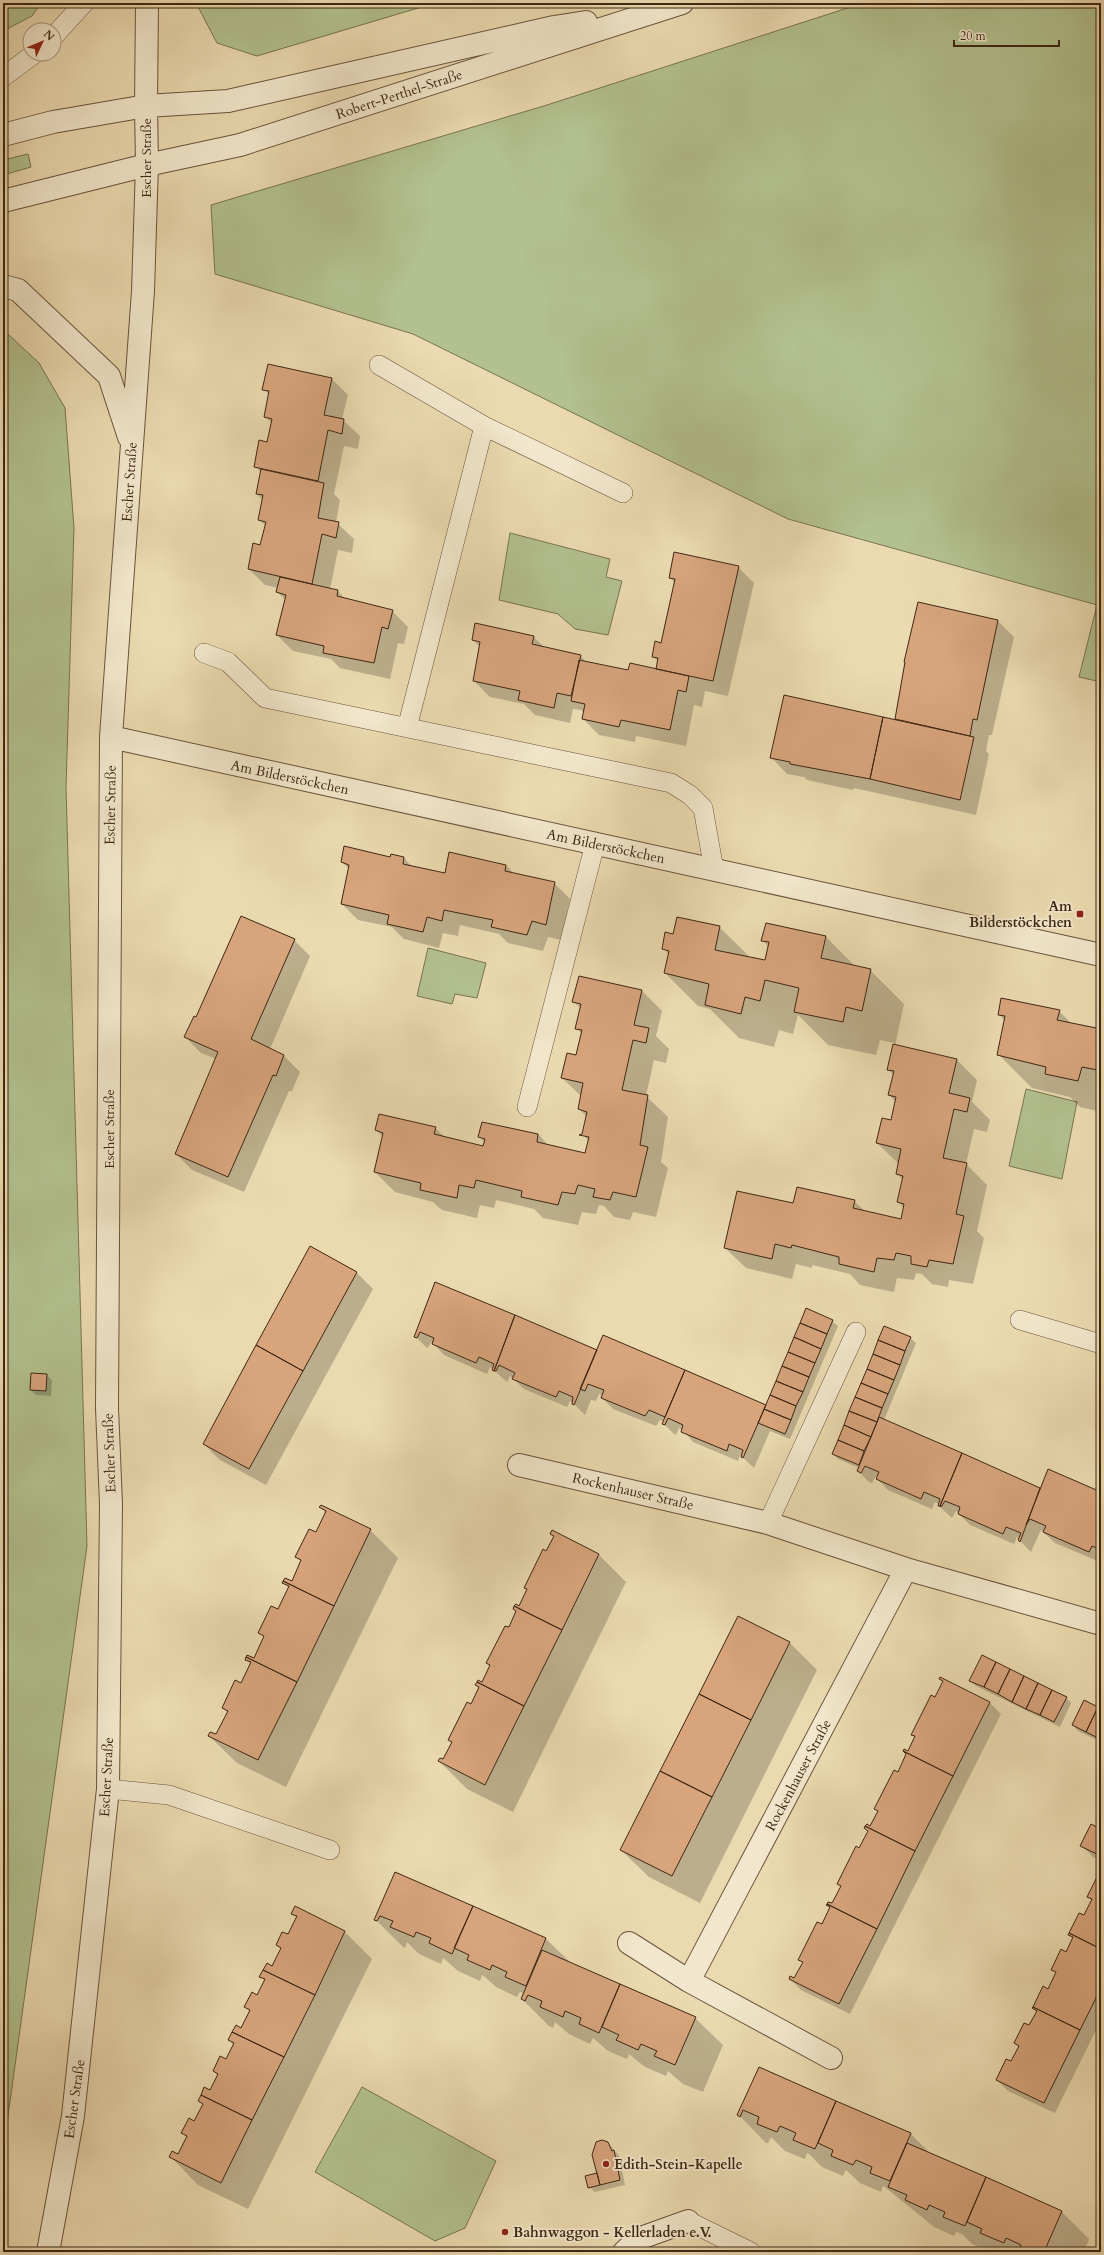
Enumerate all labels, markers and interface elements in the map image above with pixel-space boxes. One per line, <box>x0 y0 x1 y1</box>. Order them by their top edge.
north arrow <box>22 22 62 62</box>
scale bar <box>954 22 1059 48</box>
text: N <box>40 27 58 44</box>
text: 20 m <box>960 28 987 44</box>
street label: Robert-Perthel-Straße <box>333 65 465 124</box>
street label: Escher Straße <box>137 118 156 198</box>
street label: Escher Straße <box>117 442 142 523</box>
street label: Am Bilderstöckchen <box>229 756 351 799</box>
street label: Escher Straße <box>100 765 121 845</box>
street label: Am Bilderstöckchen <box>545 825 667 868</box>
place label: Am Bilderstöckchen <box>969 897 1072 932</box>
marker: Am Bilderstöckchen <box>1075 909 1085 919</box>
street label: Escher Straße <box>100 1089 119 1169</box>
street label: Escher Straße <box>99 1413 120 1493</box>
street label: Rockenhauser Straße <box>570 1468 695 1515</box>
street label: Rockenhauser Straße <box>761 1716 836 1834</box>
street label: Escher Straße <box>95 1737 118 1817</box>
street label: Escher Straße <box>60 2058 89 2140</box>
place label: Edith-Stein-Kapelle <box>614 2155 743 2174</box>
marker: Edith-Stein-Kapelle <box>601 2159 611 2169</box>
place label: Bahnwaggon - Kellerladen e.V. <box>513 2223 712 2242</box>
marker: Bahnwaggon - Kellerladen e.V. <box>500 2227 510 2237</box>

